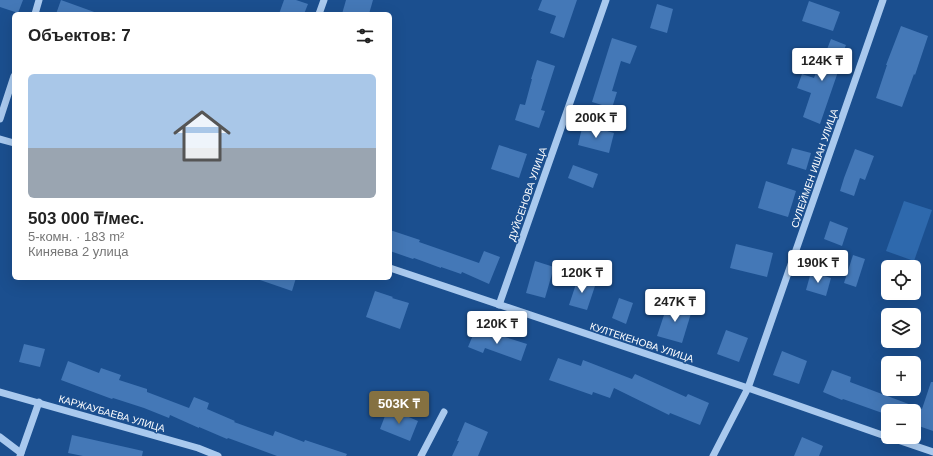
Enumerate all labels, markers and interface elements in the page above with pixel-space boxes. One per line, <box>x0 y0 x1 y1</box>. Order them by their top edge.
icon: filters <box>354 25 376 47</box>
text: Объектов: 7 <box>28 26 131 45</box>
pin: 124K ₸ <box>789 48 855 82</box>
text: 124K ₸ <box>801 53 843 68</box>
icon: home <box>166 100 238 172</box>
pin: 200K ₸ <box>563 105 629 139</box>
street label: СУЛЕЙМЕН ИШАН УЛИЦА <box>788 107 840 229</box>
text: 200K ₸ <box>575 110 617 125</box>
street label: ДУЙСЕНОВА УЛИЦА <box>505 145 549 243</box>
text: 503 000 ₸/мес. <box>28 209 144 228</box>
text: 5-комн. · 183 m² <box>28 229 124 244</box>
text: Киняева 2 улица <box>28 244 128 259</box>
pin: 190K ₸ <box>785 250 851 284</box>
text: 190K ₸ <box>797 255 839 270</box>
pin: 120K ₸ <box>549 260 615 294</box>
map controls <box>881 260 921 444</box>
button: locate <box>881 260 921 300</box>
text: 120K ₸ <box>561 265 603 280</box>
pin: 247K ₸ <box>642 289 708 323</box>
text: 247K ₸ <box>654 294 696 309</box>
button: layers <box>881 308 921 348</box>
pin: 120K ₸ <box>464 311 530 345</box>
text: 120K ₸ <box>476 316 518 331</box>
street label: КУЛТЕКЕНОВА УЛИЦА <box>589 320 695 365</box>
button: + <box>881 356 921 396</box>
pin: 503K ₸ <box>366 391 432 425</box>
street label: КАРЖАУБАЕВА УЛИЦА <box>57 393 167 434</box>
text: 503K ₸ <box>378 396 420 411</box>
button: − <box>881 404 921 444</box>

